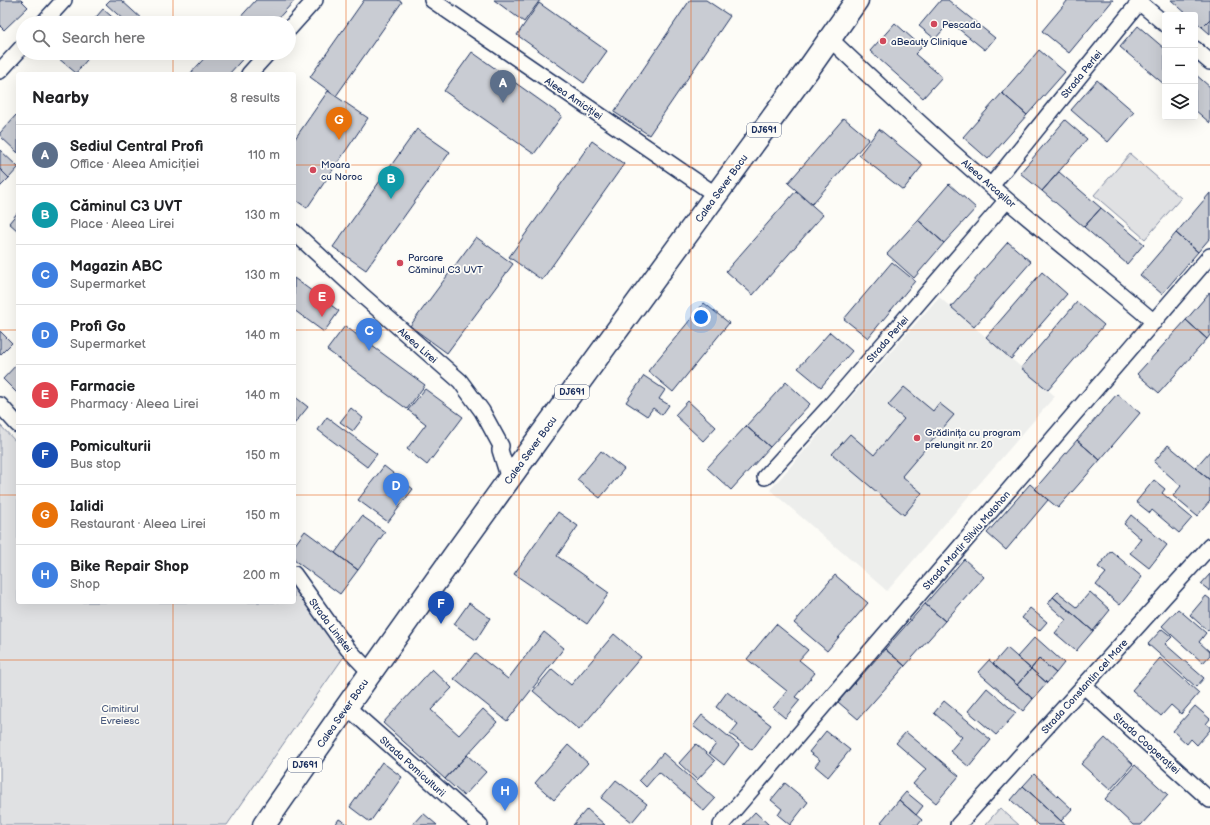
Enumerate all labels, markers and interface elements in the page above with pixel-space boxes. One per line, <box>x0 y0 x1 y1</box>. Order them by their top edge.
map controls <box>1162 12 1198 120</box>
button: + <box>1162 12 1198 48</box>
search box <box>16 16 296 60</box>
marker: Pescada <box>929 19 939 29</box>
place label: Pescada <box>942 19 981 31</box>
icon: search <box>30 27 52 49</box>
text: Search here <box>62 29 145 48</box>
marker: aBeauty Clinique <box>878 36 888 46</box>
place label: aBeauty Clinique <box>891 36 967 48</box>
street label: Strada Perlei <box>1059 48 1105 101</box>
button: − <box>1162 48 1198 84</box>
pin: A <box>490 70 516 103</box>
street label: Aleea Amiciției <box>542 75 605 123</box>
button: layers <box>1162 84 1198 120</box>
text: Nearby <box>32 88 89 108</box>
text: 8 results <box>230 90 280 106</box>
pin: G <box>326 107 352 140</box>
road number: DJ691 <box>747 123 781 137</box>
text: Sediul Central Profi <box>70 137 203 156</box>
text: A <box>41 147 49 163</box>
text: 110 m <box>248 147 280 163</box>
street label: Calea Sever Bocu <box>693 152 751 225</box>
text: Office · Aleea Amiciției <box>70 156 199 172</box>
street label: Aleea Arcașilor <box>959 157 1018 211</box>
place label: Moara cu Noroc <box>321 159 362 183</box>
marker: Moara cu Noroc <box>308 165 318 175</box>
pin: B <box>378 166 404 199</box>
text: Căminul C3 UVT <box>70 197 182 216</box>
text: B <box>40 207 50 223</box>
text: 130 m <box>245 207 280 223</box>
text: Place · Aleea Lirei <box>70 216 174 232</box>
place label: Parcare Căminul C3 UVT <box>408 252 483 276</box>
text: Magazin ABC <box>70 257 163 276</box>
marker: Parcare Căminul C3 UVT <box>395 258 405 268</box>
text: C <box>40 267 50 283</box>
text: 130 m <box>245 267 280 283</box>
text: Supermarket <box>70 276 146 292</box>
pin: E <box>309 284 335 317</box>
your location <box>691 307 711 327</box>
street label: Strada Perlei <box>864 314 911 366</box>
text: Profi Go <box>70 317 126 336</box>
pin: C <box>356 318 382 351</box>
street label: Aleea Lirei <box>395 325 439 366</box>
text: D <box>40 327 50 343</box>
text: 140 m <box>245 327 280 343</box>
text: Supermarket <box>70 336 146 352</box>
text: Farmacie <box>70 377 135 396</box>
road number: DJ691 <box>555 385 589 399</box>
text: E <box>41 387 49 403</box>
text: 140 m <box>245 387 280 403</box>
text: Pharmacy · Aleea Lirei <box>70 396 199 412</box>
street label: Calea Sever Bocu <box>502 414 560 487</box>
place label: Grădinița cu program prelungit nr. 20 <box>925 427 1021 451</box>
marker: Grădinița cu program prelungit nr. 20 <box>912 433 922 443</box>
text: Pomiculturii <box>70 437 151 456</box>
text: F <box>41 447 49 463</box>
text: 150 m <box>246 447 280 463</box>
text: Bus stop <box>70 456 121 472</box>
pin: D <box>383 473 409 506</box>
street label: Strada Martir Silviu Motohon <box>920 488 1013 593</box>
text: Ialidi <box>70 497 104 516</box>
text: G <box>40 507 50 523</box>
text: 150 m <box>246 507 280 523</box>
text: Restaurant · Aleea Lirei <box>70 516 206 532</box>
text: Bike Repair Shop <box>70 557 189 576</box>
text: H <box>40 567 50 583</box>
text: 200 m <box>243 567 280 583</box>
text: Shop <box>70 576 100 592</box>
pin: F <box>428 591 454 624</box>
street label: Strada Liniștei <box>306 596 354 655</box>
street label: Strada Constantin cel Mare <box>1039 637 1130 736</box>
street label: Calea Sever Bocu <box>315 677 371 750</box>
park label: Cimitirul Evreiesc <box>100 703 140 727</box>
street label: Strada Cooperației <box>1111 711 1182 777</box>
street label: Strada Pomiculturii <box>377 734 448 799</box>
road number: DJ691 <box>288 758 322 772</box>
pin: H <box>492 778 518 811</box>

